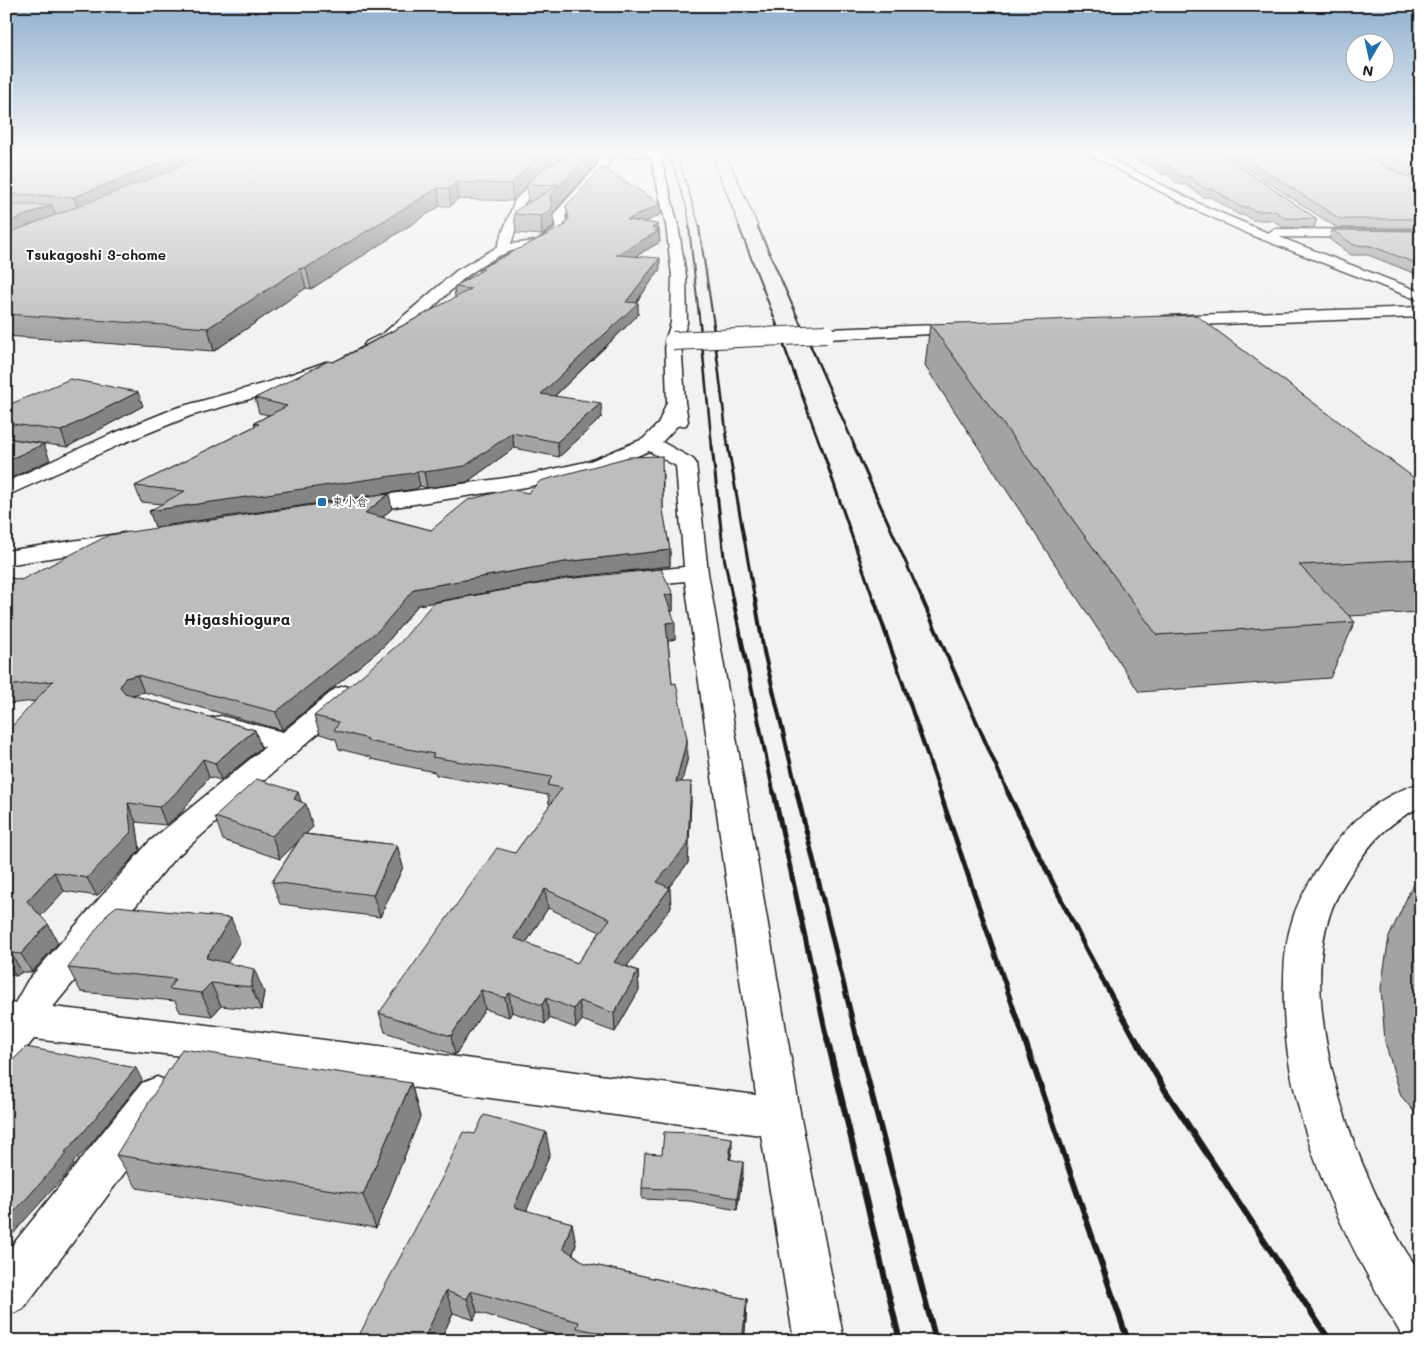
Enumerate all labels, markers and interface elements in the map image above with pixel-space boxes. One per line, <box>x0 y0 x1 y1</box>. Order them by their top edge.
north arrow <box>1344 32 1394 82</box>
text: N <box>1361 61 1375 82</box>
district label: Tsukagoshi 3-chome <box>26 245 166 264</box>
place label: 東小倉 <box>332 493 368 509</box>
marker: 東小倉 <box>316 496 328 508</box>
district label: Higashiogura <box>184 608 291 629</box>

